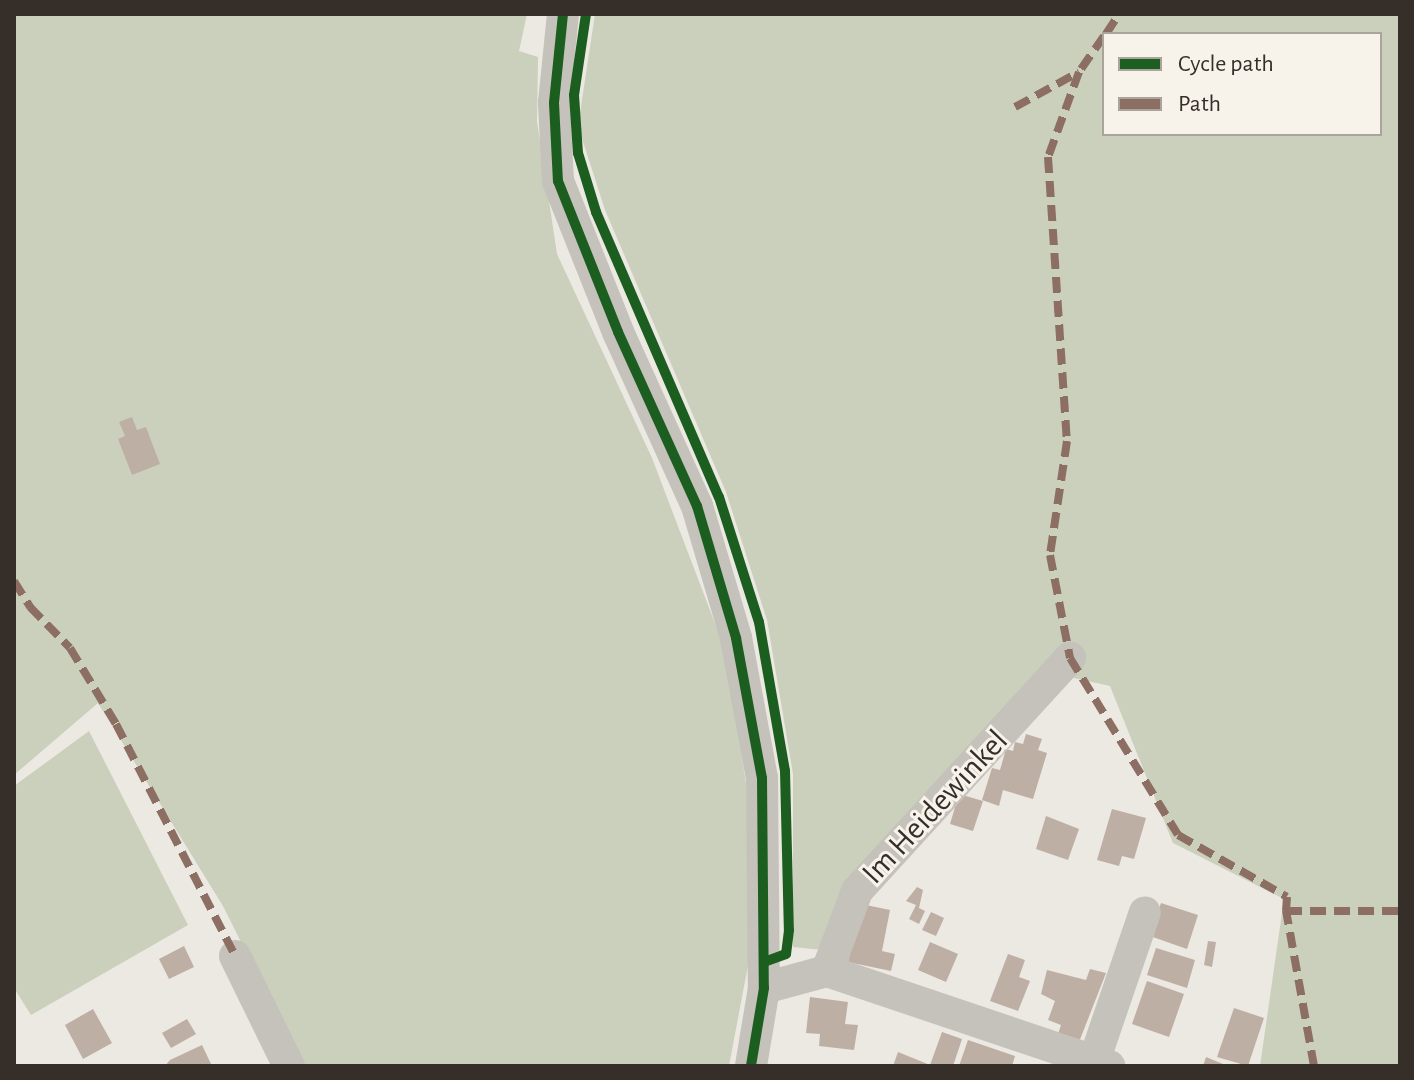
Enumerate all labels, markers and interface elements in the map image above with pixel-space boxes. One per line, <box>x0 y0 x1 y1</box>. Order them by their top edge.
legend <box>1102 32 1382 136</box>
text: Cycle path <box>1178 52 1274 76</box>
text: Path <box>1178 92 1221 116</box>
street label: Im Heidewinkel <box>854 722 1016 892</box>

